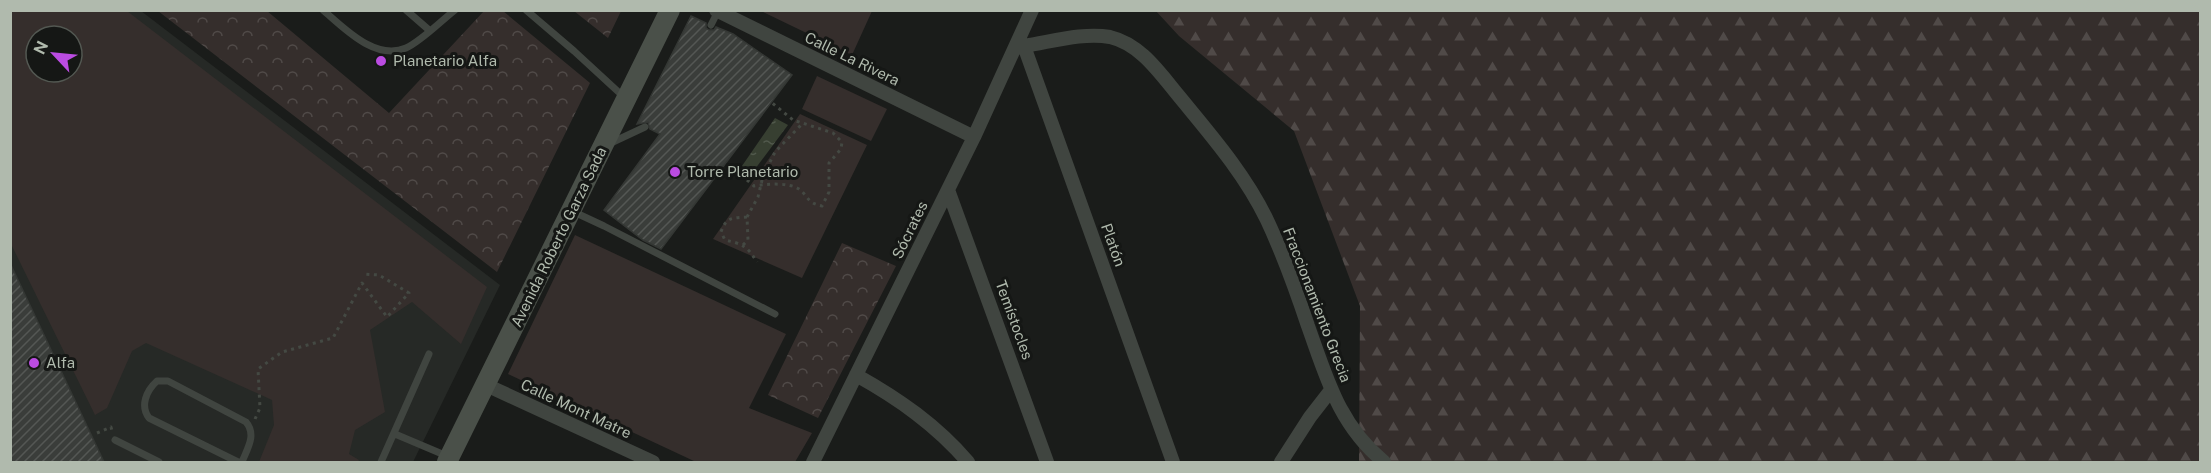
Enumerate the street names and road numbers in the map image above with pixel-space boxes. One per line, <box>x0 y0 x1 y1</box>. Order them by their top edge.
street label: Calle La Rivera <box>802 28 902 89</box>
street label: Avenida Roberto Garza Sada <box>507 144 610 330</box>
street label: Sócrates <box>888 198 931 261</box>
street label: Platón <box>1098 221 1129 269</box>
street label: Fraccionamiento Grecia <box>1280 225 1355 385</box>
street label: Temístocles <box>992 278 1037 362</box>
street label: Calle Mont Matre <box>518 376 634 442</box>

